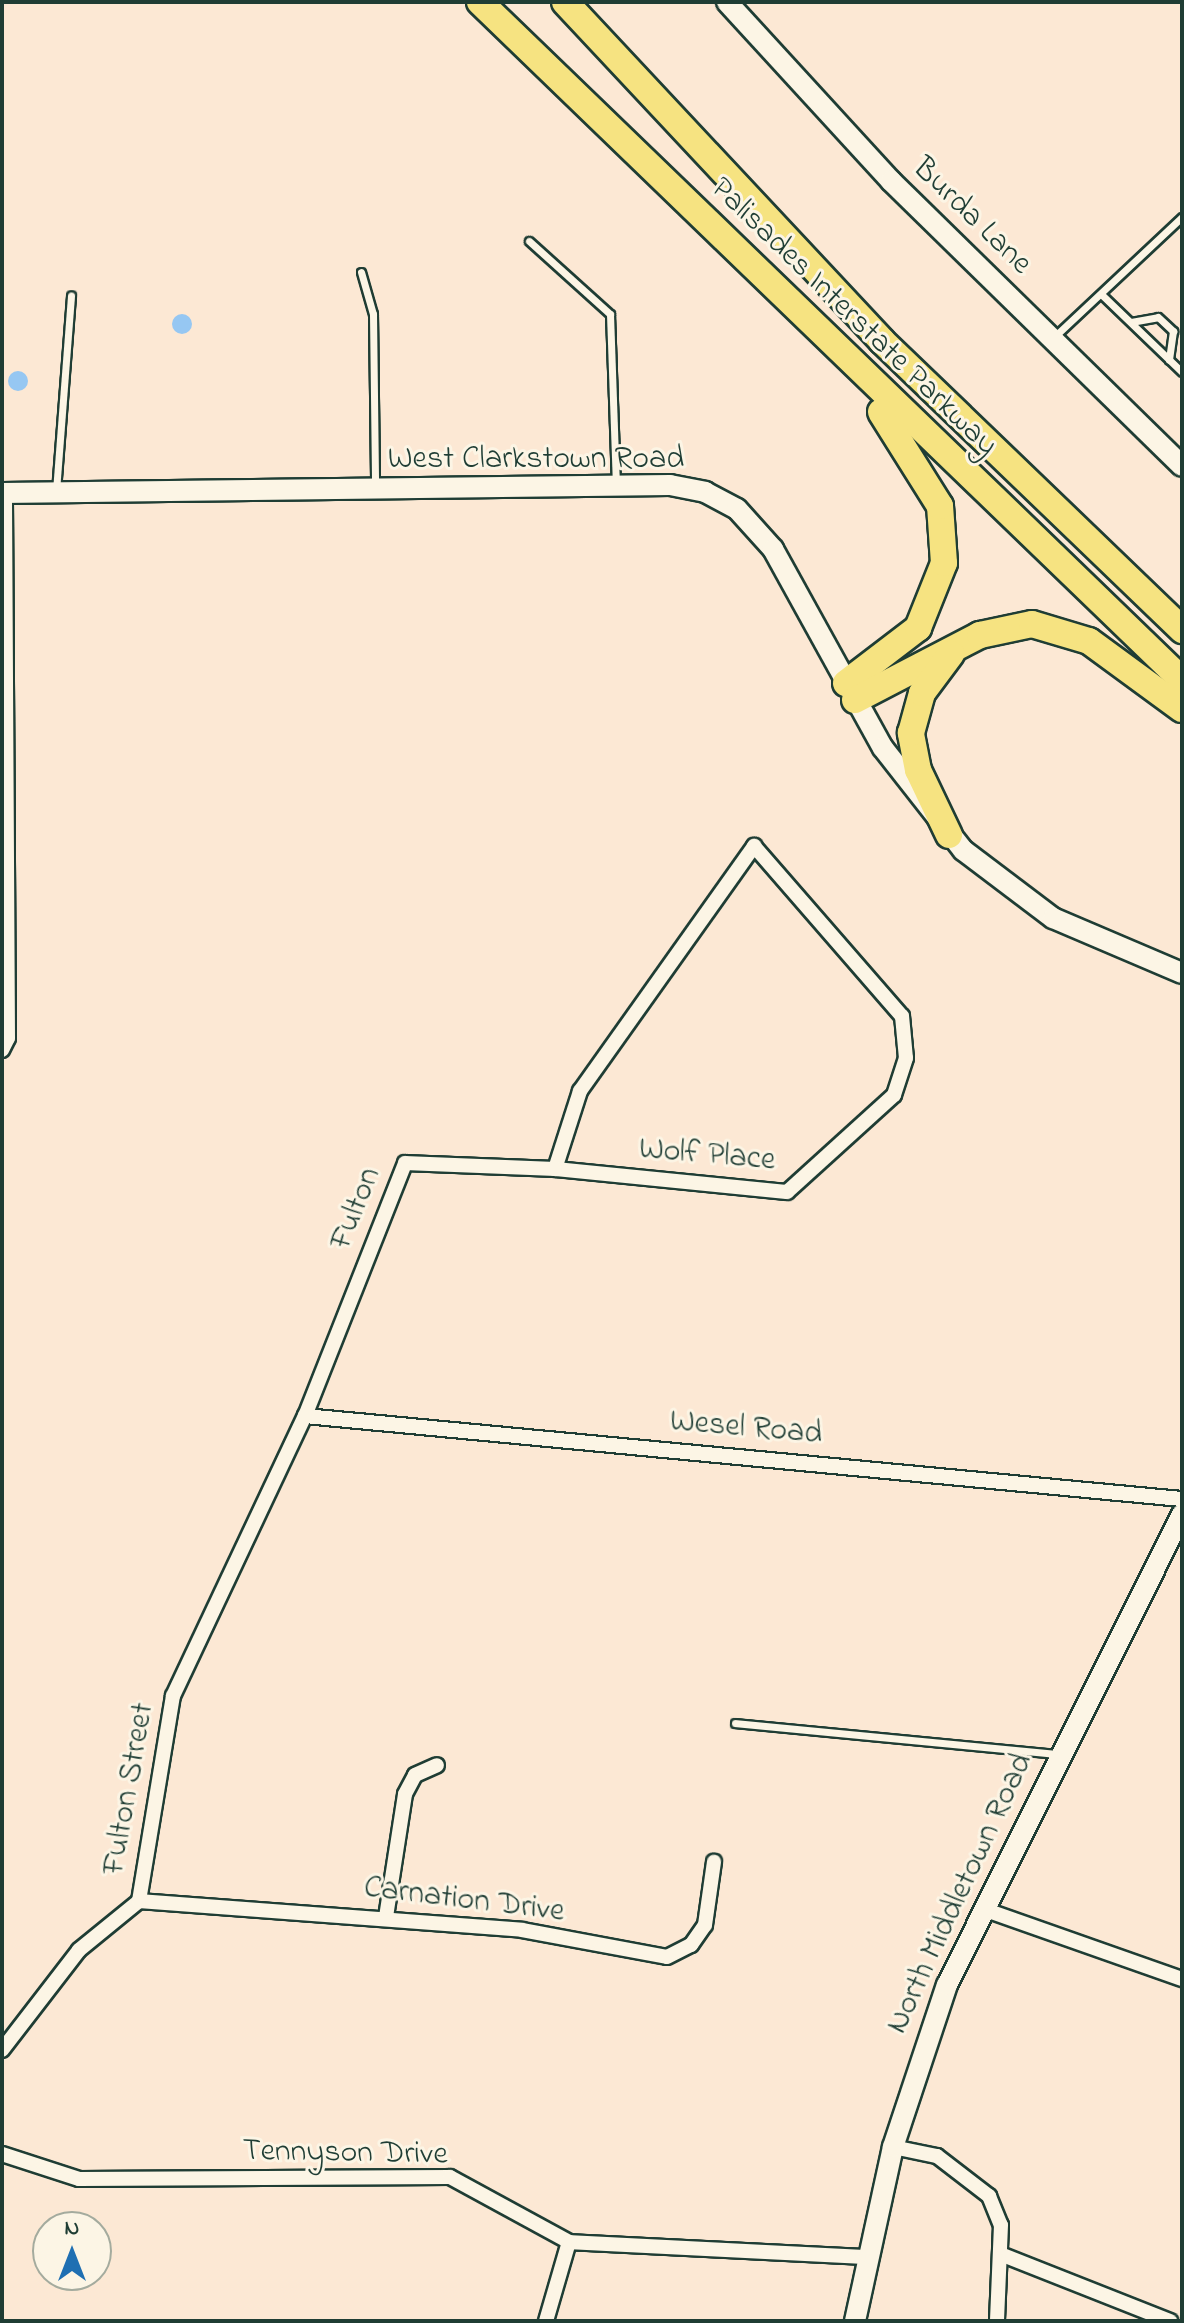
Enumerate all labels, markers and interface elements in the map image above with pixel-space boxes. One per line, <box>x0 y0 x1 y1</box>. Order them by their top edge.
street label: Burda Lane <box>903 150 1039 284</box>
street label: Palisades Interstate Parkway <box>701 171 1005 465</box>
street label: West Clarkstown Road <box>388 441 684 479</box>
street label: Wolf Place <box>637 1131 777 1181</box>
street label: Fulton <box>323 1162 391 1256</box>
street label: Wesel Road <box>668 1403 824 1455</box>
street label: Fulton Street <box>96 1700 164 1878</box>
street label: North Middletown Road <box>879 1748 1043 2040</box>
street label: Carnation Drive <box>362 1870 566 1932</box>
street label: Tennyson Drive <box>242 2133 448 2175</box>
north arrow <box>32 2211 112 2291</box>
text: N <box>65 2213 79 2245</box>

